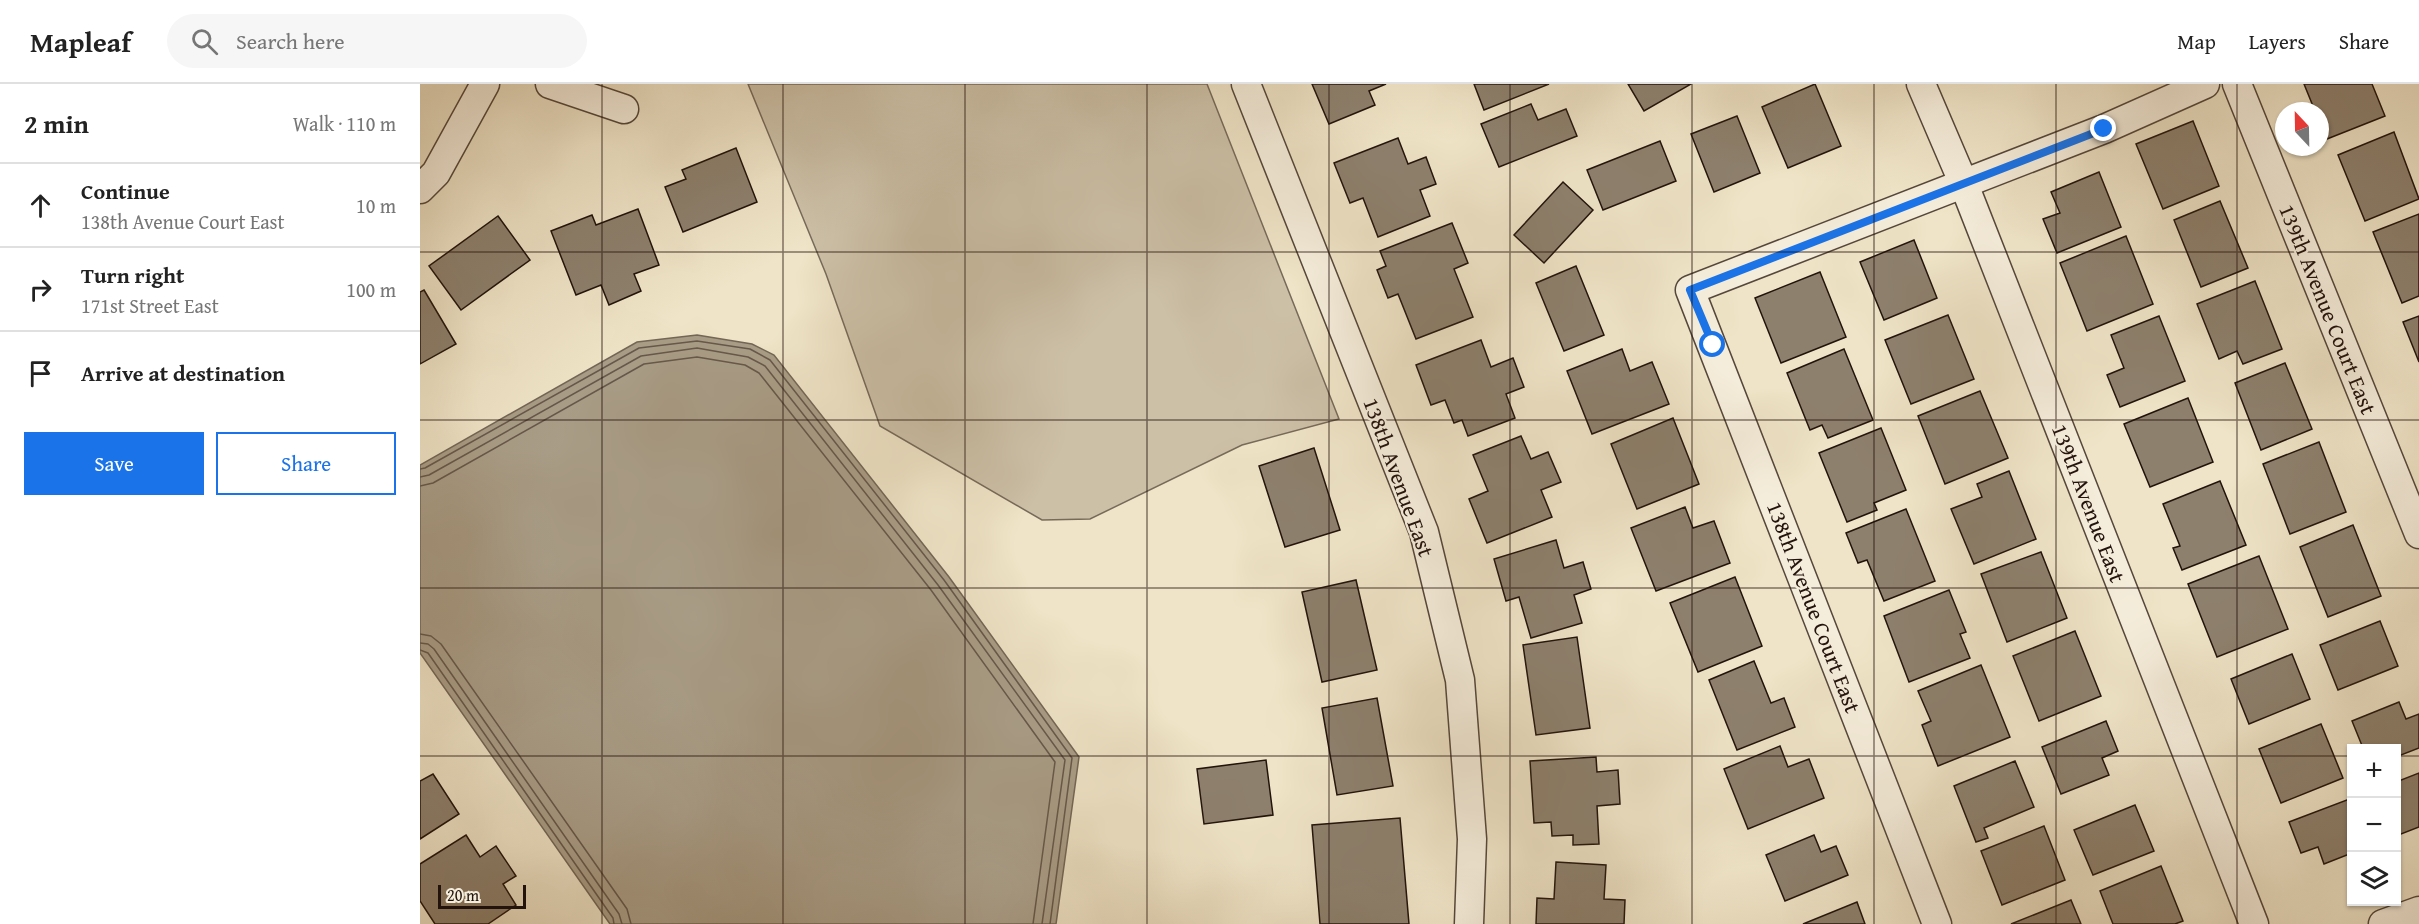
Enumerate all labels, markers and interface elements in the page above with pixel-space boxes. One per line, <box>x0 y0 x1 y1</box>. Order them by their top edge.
search box <box>167 14 587 68</box>
text: Mapleaf <box>30 21 131 62</box>
icon: search <box>188 25 221 58</box>
text: Search here <box>236 25 345 57</box>
text: Map <box>2177 26 2216 57</box>
text: Layers <box>2249 26 2306 57</box>
text: Share <box>2339 26 2389 57</box>
north arrow <box>2275 102 2329 156</box>
text: 2 min <box>24 104 89 143</box>
text: Walk · 110 m <box>293 109 396 138</box>
route end <box>2090 115 2116 141</box>
text: Continue <box>81 175 170 207</box>
icon: ahead <box>24 189 57 222</box>
text: 10 m <box>356 191 396 220</box>
street label: 139th Avenue Court East <box>2271 199 2385 419</box>
text: 138th Avenue Court East <box>81 207 285 236</box>
text: Turn right <box>81 259 184 291</box>
icon: right <box>24 273 57 306</box>
text: 100 m <box>346 275 396 304</box>
text: 171st Street East <box>81 291 219 320</box>
route start <box>1699 331 1725 357</box>
icon: arrive <box>24 357 57 390</box>
text: Arrive at destination <box>81 357 285 389</box>
street label: 138th Avenue East <box>1355 393 1443 561</box>
street label: 139th Avenue East <box>2044 419 2134 587</box>
button: Save <box>24 432 204 495</box>
button: Share <box>216 432 396 495</box>
street label: 138th Avenue Court East <box>1759 497 1869 717</box>
map controls <box>2347 744 2401 906</box>
button: + <box>2347 744 2401 798</box>
button: − <box>2347 798 2401 852</box>
button: layers <box>2347 852 2401 906</box>
scale bar <box>438 882 526 910</box>
text: 20 m <box>447 883 479 907</box>

